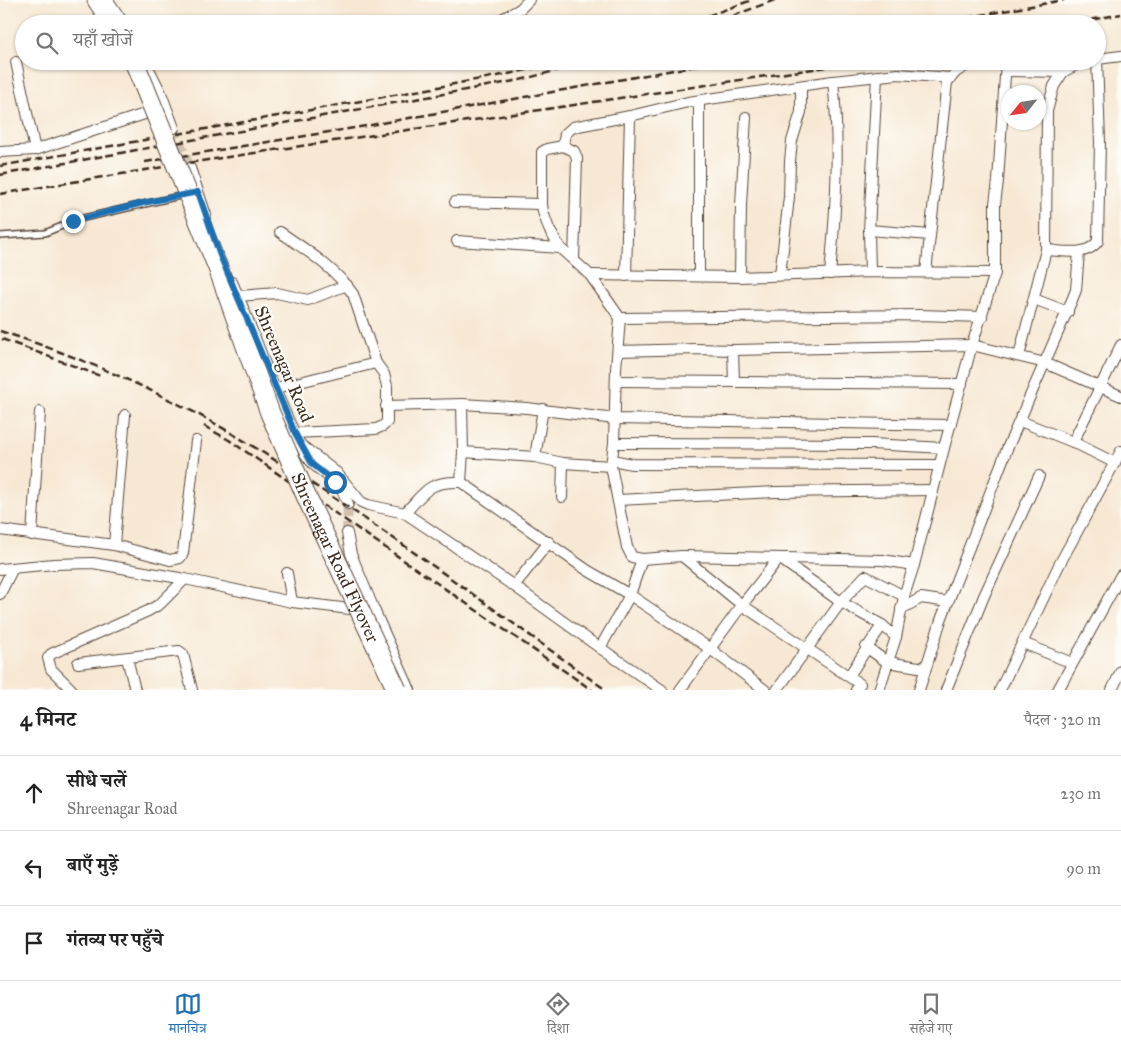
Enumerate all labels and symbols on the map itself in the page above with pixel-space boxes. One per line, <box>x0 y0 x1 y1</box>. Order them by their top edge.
north arrow <box>1001 85 1046 130</box>
route end <box>62 210 85 233</box>
street label: Shreenagar Road <box>249 302 318 426</box>
street label: Shreenagar Road Flyover <box>286 469 384 646</box>
route start <box>324 471 347 494</box>

